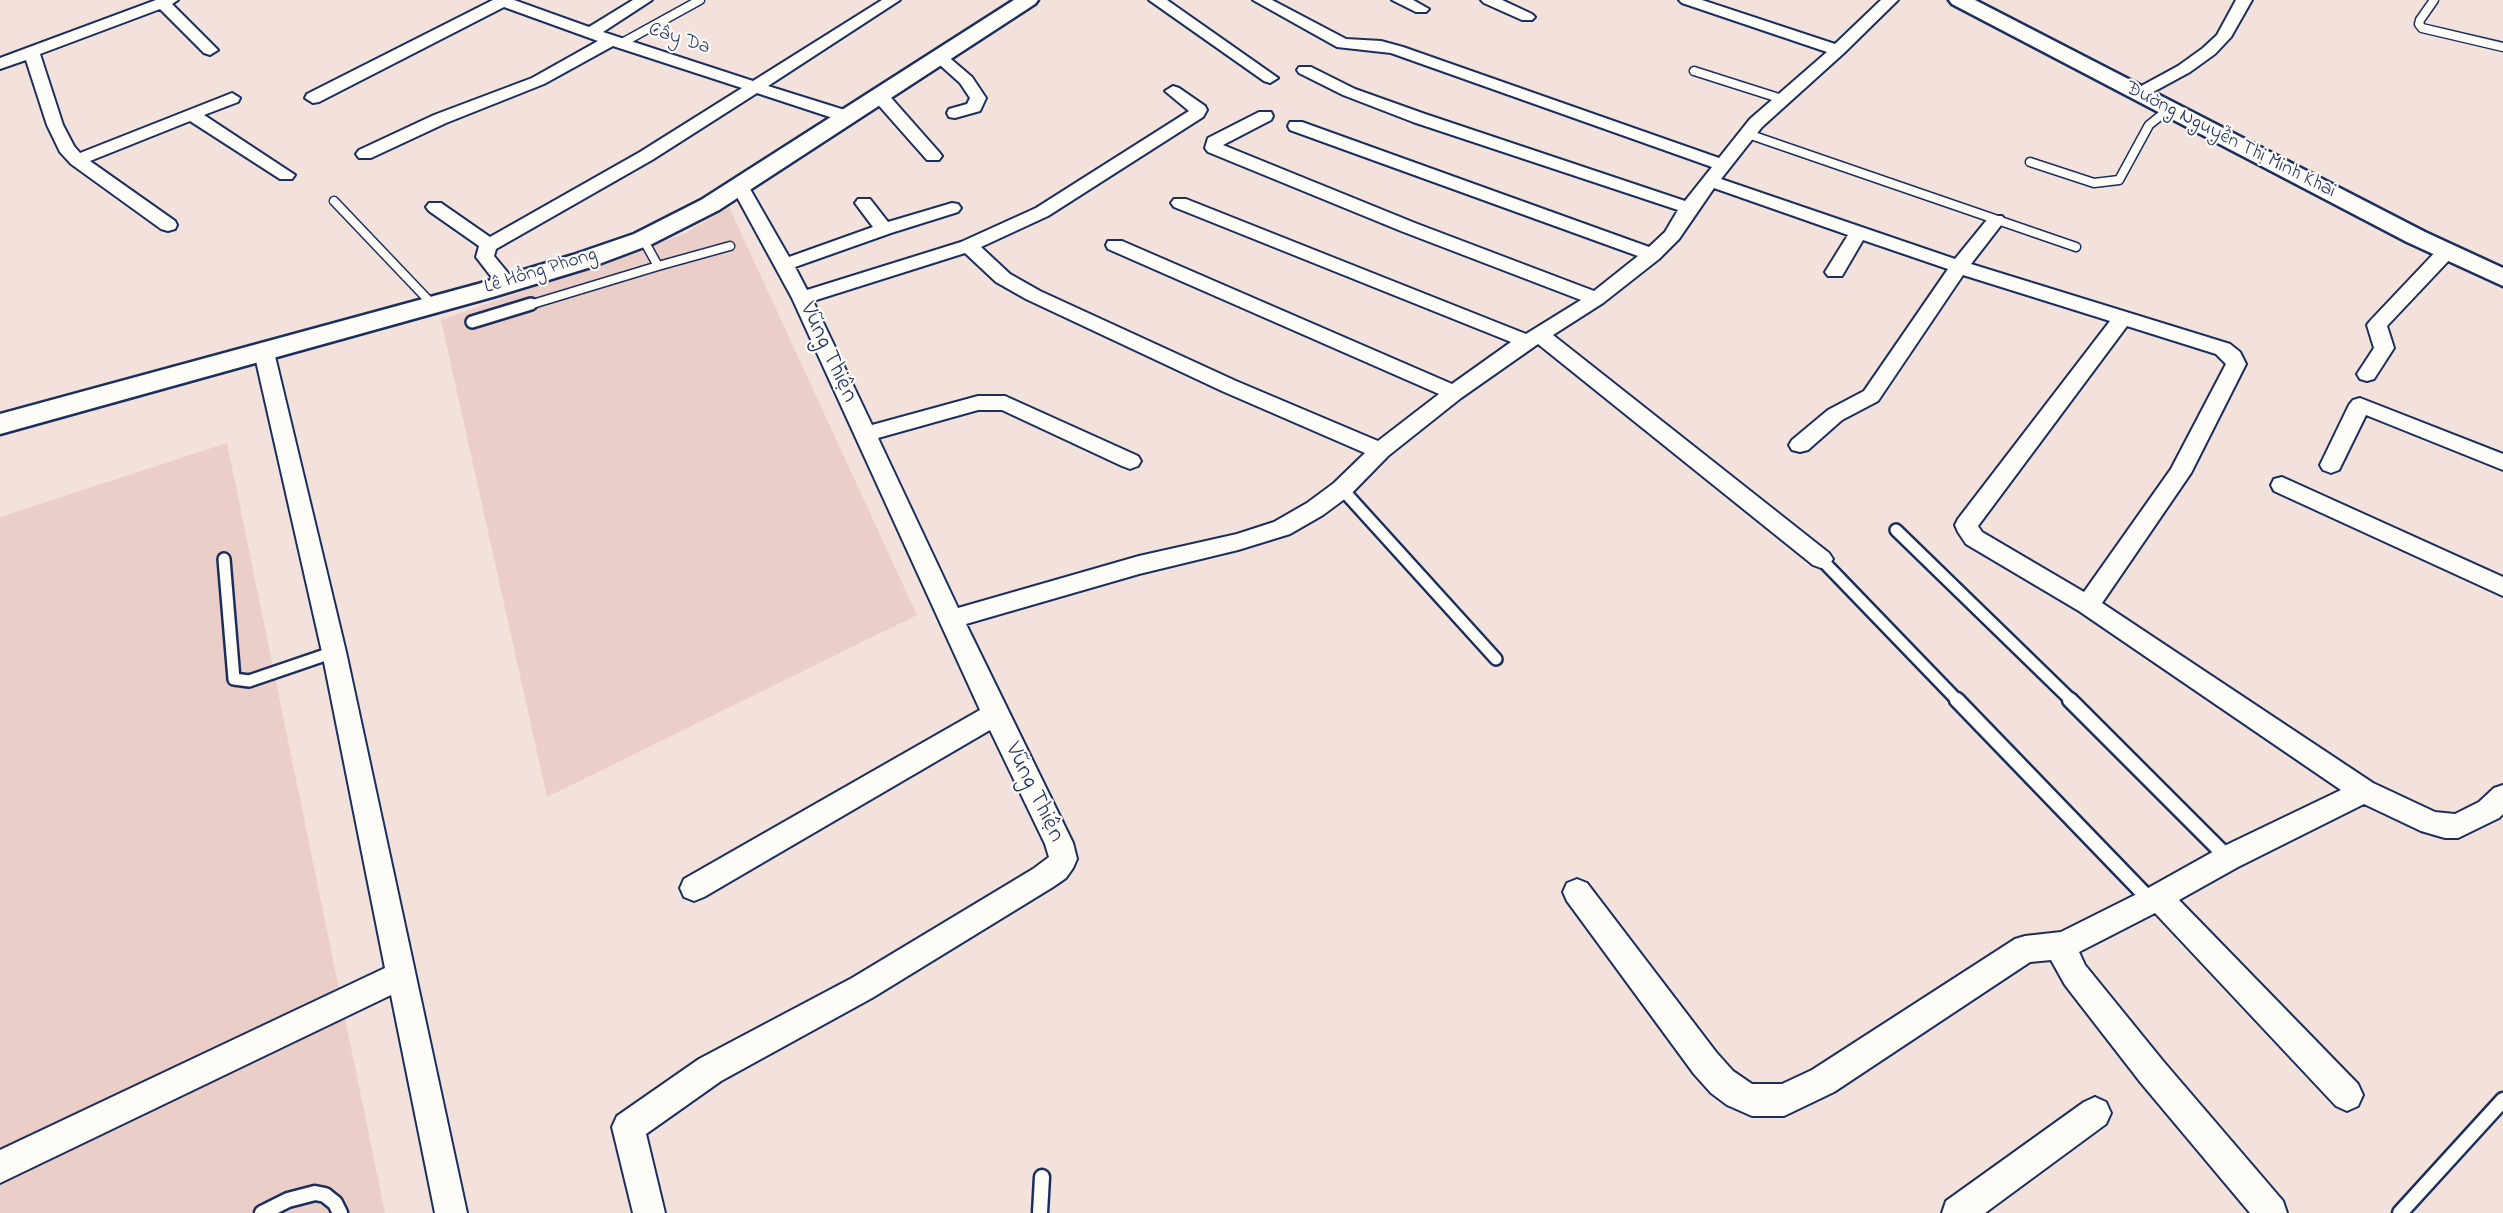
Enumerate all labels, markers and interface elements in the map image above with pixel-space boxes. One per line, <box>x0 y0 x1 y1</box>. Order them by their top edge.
street label: Cây Da <box>645 19 713 61</box>
street label: Đường Nguyễn Thị Minh Khai <box>2121 77 2339 205</box>
street label: Lê Hồng Phong <box>482 244 600 300</box>
street label: Vũng Thiện <box>791 298 863 408</box>
street label: Vũng Thiện <box>997 738 1069 848</box>

